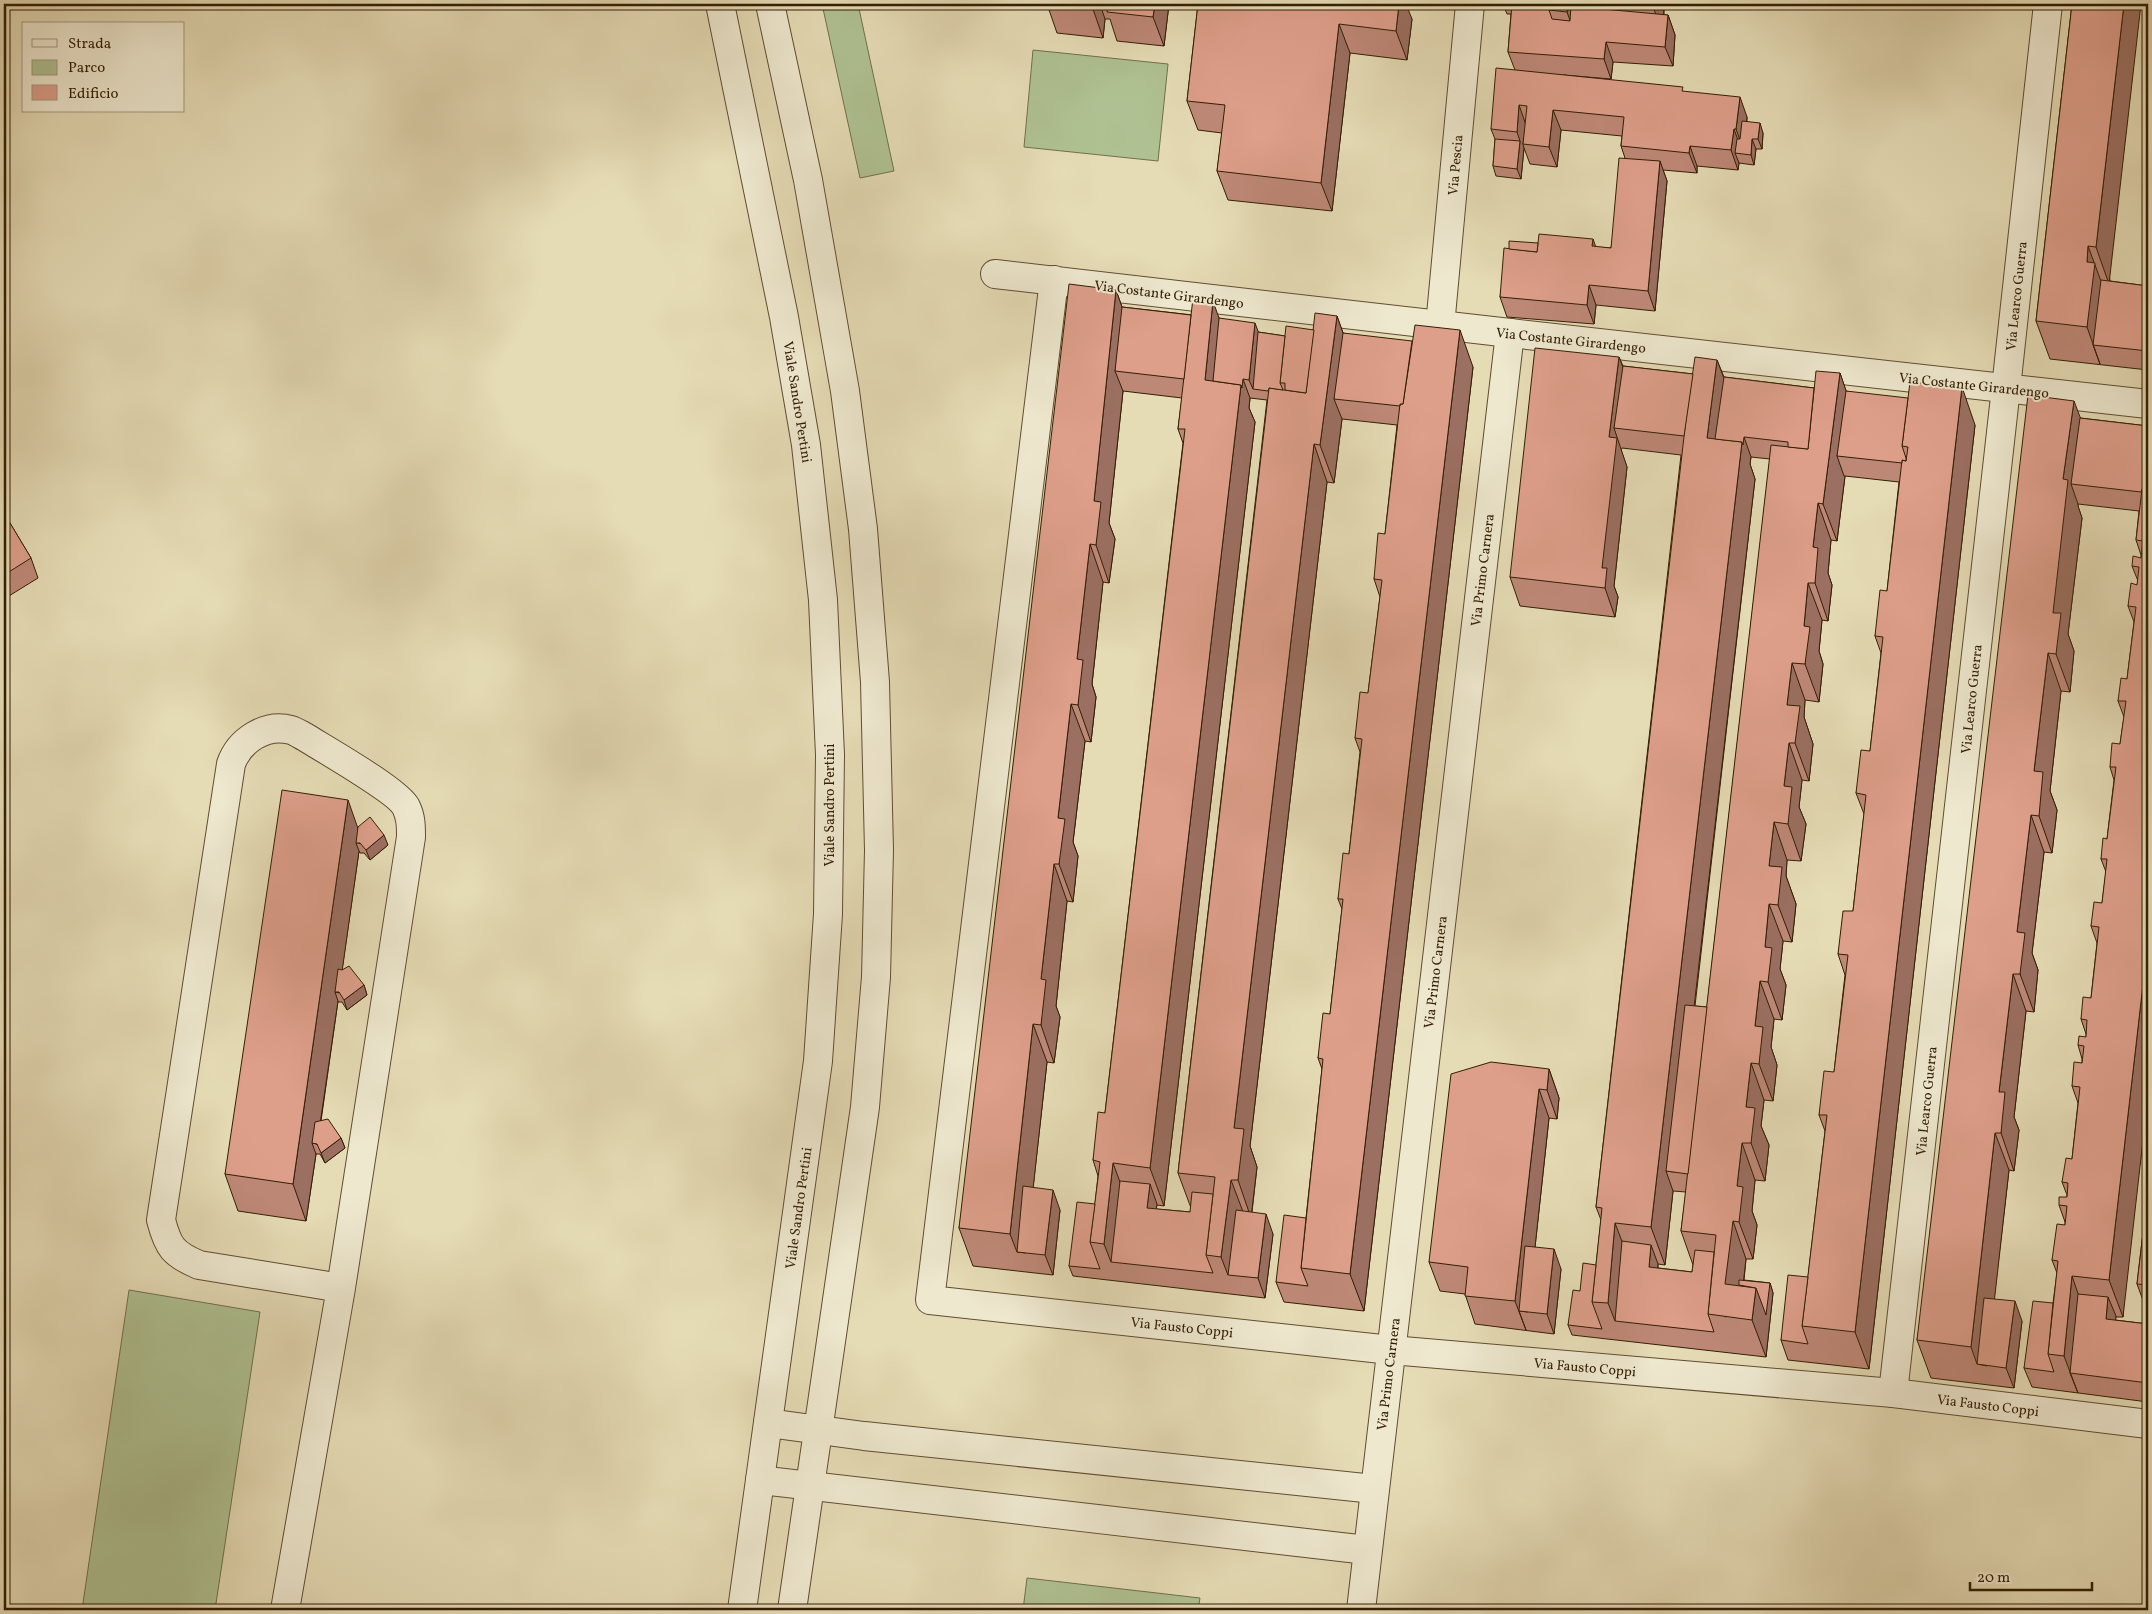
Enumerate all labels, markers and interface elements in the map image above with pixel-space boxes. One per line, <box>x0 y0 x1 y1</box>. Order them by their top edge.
legend <box>22 22 185 112</box>
text: Strada <box>68 34 111 55</box>
text: Parco <box>68 58 105 79</box>
text: Edificio <box>68 84 119 105</box>
street label: Via Pescia <box>1444 134 1469 196</box>
street label: Via Learco Guerra <box>2002 240 2033 352</box>
street label: Via Costante Girardengo <box>1093 277 1245 314</box>
street label: Via Costante Girardengo <box>1495 324 1647 359</box>
street label: Viale Sandro Pertini <box>778 340 816 464</box>
street label: Via Costante Girardengo <box>1898 369 2050 404</box>
street label: Via Primo Carnera <box>1467 513 1500 628</box>
street label: Via Learco Guerra <box>1957 643 1988 755</box>
street label: Viale Sandro Pertini <box>821 744 840 866</box>
street label: Via Primo Carnera <box>1420 915 1453 1030</box>
street label: Via Learco Guerra <box>1912 1045 1943 1157</box>
street label: Viale Sandro Pertini <box>782 1146 817 1270</box>
street label: Via Fausto Coppi <box>1130 1314 1234 1343</box>
street label: Via Primo Carnera <box>1373 1317 1406 1432</box>
street label: Via Fausto Coppi <box>1533 1355 1637 1382</box>
street label: Via Fausto Coppi <box>1936 1391 2040 1422</box>
scale bar <box>1970 1559 2092 1591</box>
text: 20 m <box>1977 1568 2010 1589</box>

